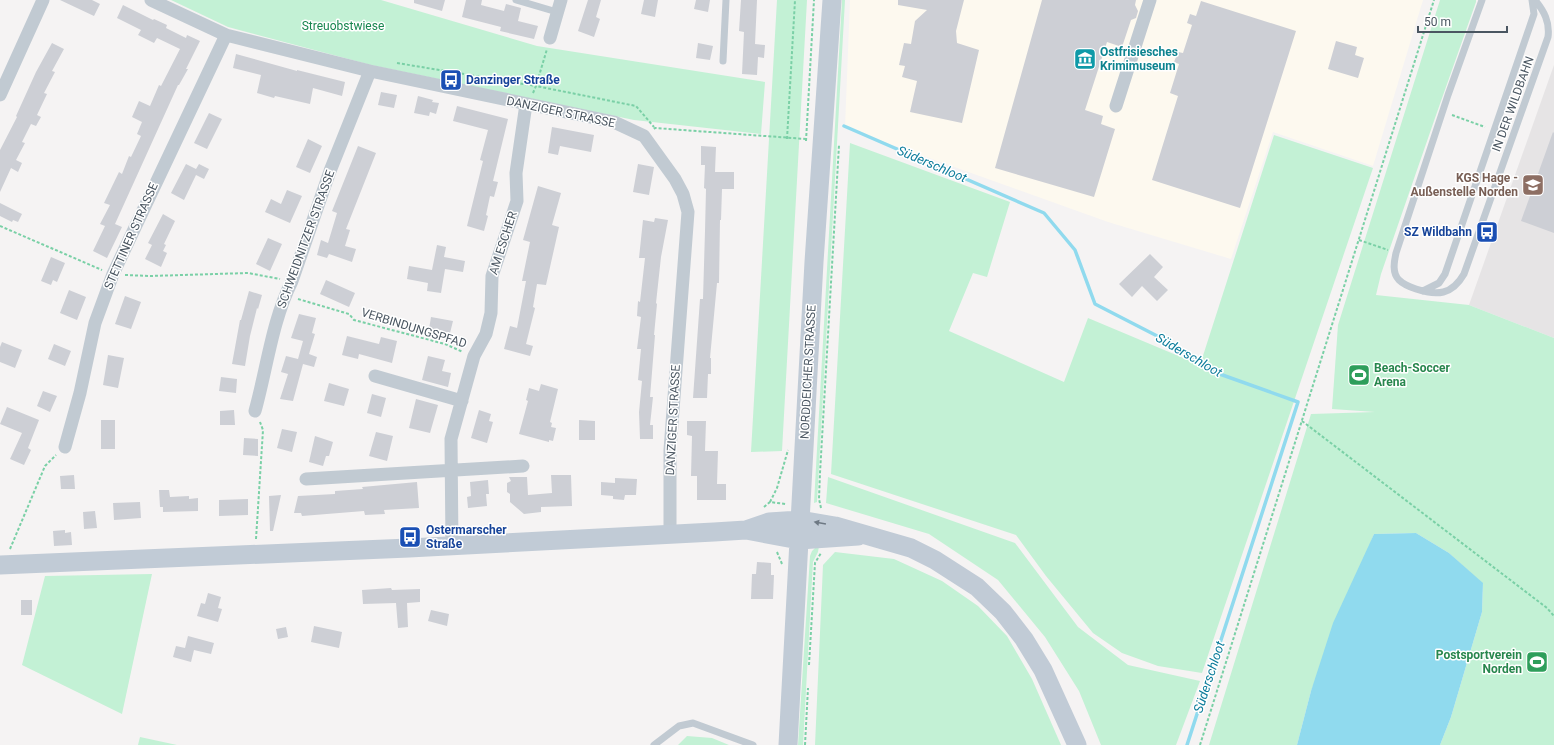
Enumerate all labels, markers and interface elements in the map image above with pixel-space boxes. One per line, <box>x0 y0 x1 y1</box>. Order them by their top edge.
scale bar <box>1418 8 1507 34</box>
text: 50 m <box>1424 15 1451 29</box>
park label: Streuobstwiese <box>302 19 384 33</box>
place label: Ostfrisiesches Krimimuseum <box>1100 45 1178 73</box>
museum icon: Ostfrisiesches Krimimuseum <box>1072 46 1098 72</box>
street label: IN DER WILDBAHN <box>1489 54 1537 154</box>
bus stop icon: Danzinger Straße <box>438 67 464 93</box>
place label: Danzinger Straße <box>466 73 560 87</box>
street label: DANZIGER STRASSE <box>505 94 617 130</box>
water label: Süderschloot <box>895 143 970 186</box>
street label: SCHWEIDNITZER STRASSE <box>274 168 338 310</box>
place label: KGS Hage - Außenstelle Norden <box>1410 171 1518 199</box>
school or university icon: KGS Hage - Außenstelle Norden <box>1520 172 1546 198</box>
street label: STETTINER STRASSE <box>101 180 161 291</box>
street label: AM ESCHER <box>486 209 520 276</box>
bus stop icon: SZ Wildbahn <box>1474 219 1500 245</box>
place label: SZ Wildbahn <box>1404 225 1472 239</box>
street label: NORDDEICHER STRASSE <box>797 304 819 439</box>
street label: VERBINDUNGSPFAD <box>360 305 469 351</box>
water label: Süderschloot <box>1153 330 1226 380</box>
place label: Beach-Soccer Arena <box>1374 361 1450 389</box>
sports icon: Beach-Soccer Arena <box>1346 362 1372 388</box>
street label: DANZIGER STRASSE <box>663 364 683 476</box>
one-way arrow <box>814 520 827 526</box>
place label: Ostermarscher Straße <box>426 523 507 551</box>
bus stop icon: Ostermarscher Straße <box>397 524 423 550</box>
water label: Süderschloot <box>1190 639 1228 715</box>
place label: Postsportverein Norden <box>1436 648 1522 676</box>
sports icon: Postsportverein Norden <box>1524 649 1550 675</box>

